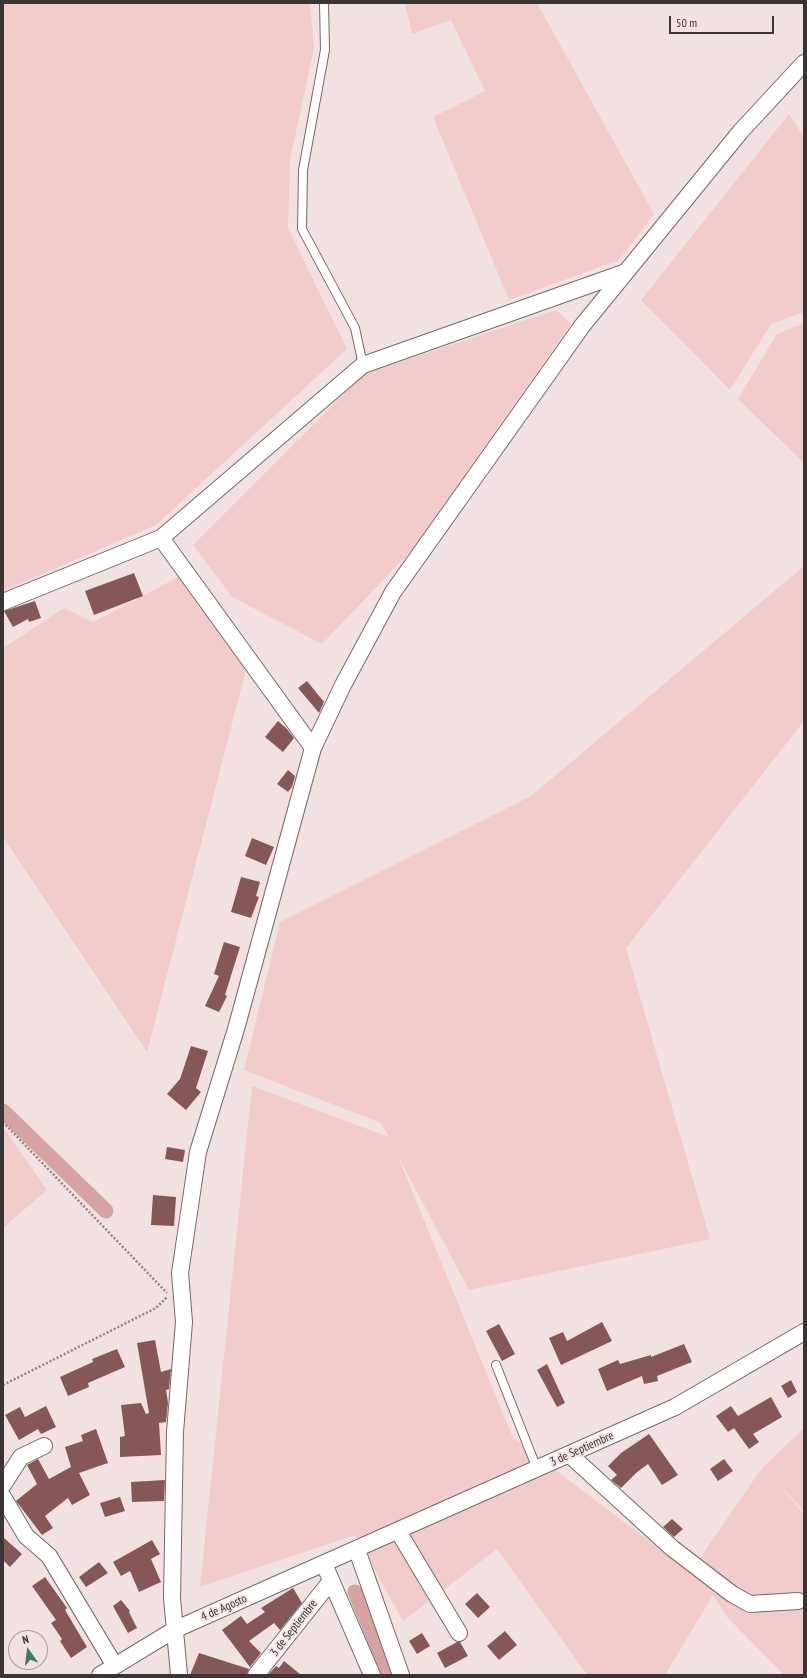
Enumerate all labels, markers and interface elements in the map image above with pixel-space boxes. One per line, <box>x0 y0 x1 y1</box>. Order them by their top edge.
scale bar <box>671 8 776 34</box>
text: 50 m <box>676 15 697 30</box>
street label: 3 de Septiembre <box>548 1429 616 1469</box>
street label: 4 de Agosto <box>199 1591 249 1625</box>
street label: 3 de Septiembre <box>267 1597 321 1659</box>
north arrow <box>8 1630 48 1670</box>
text: N <box>21 1632 30 1647</box>

